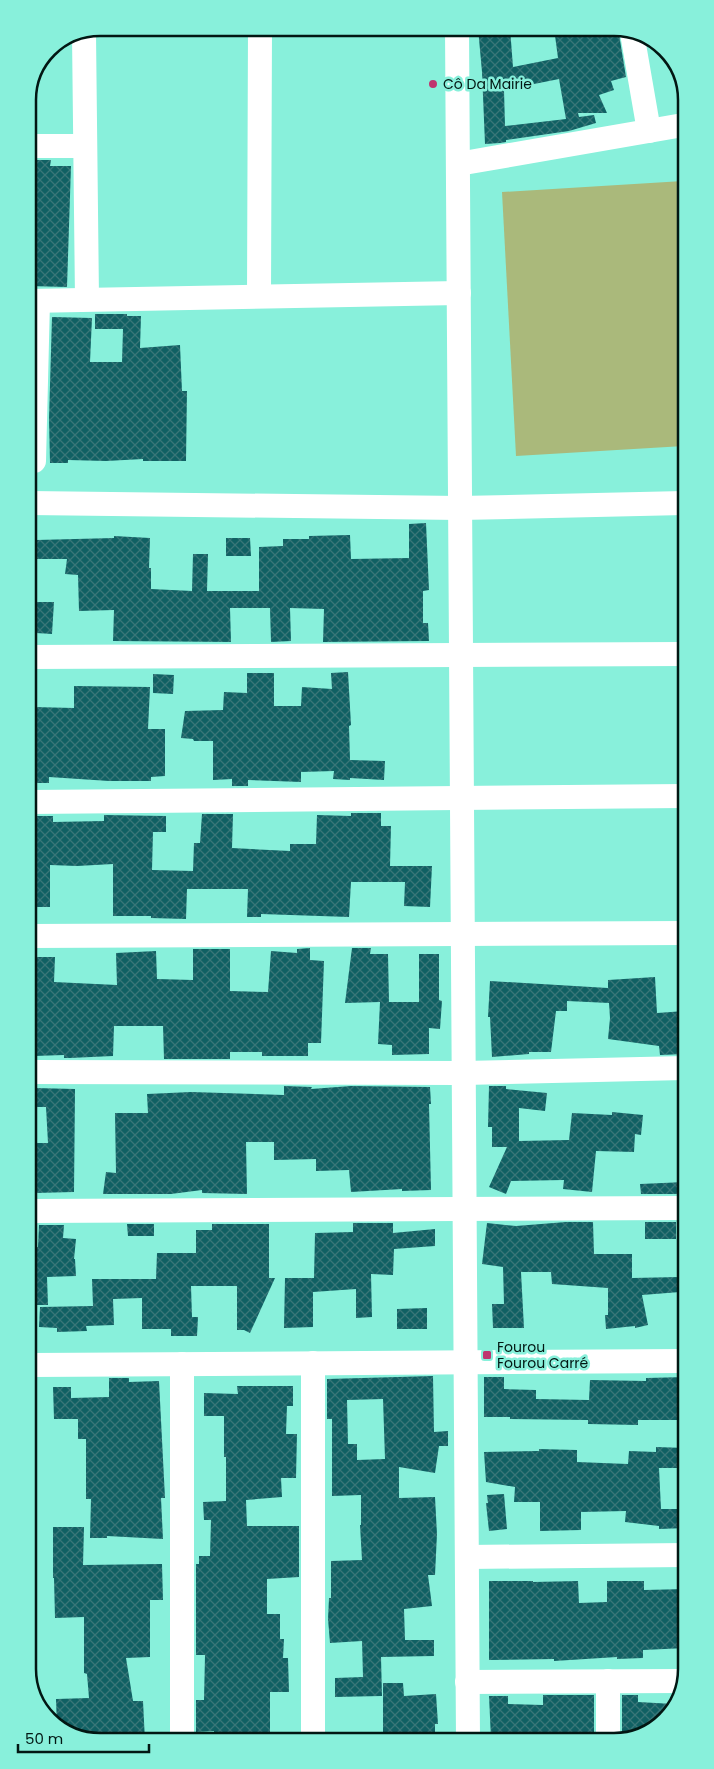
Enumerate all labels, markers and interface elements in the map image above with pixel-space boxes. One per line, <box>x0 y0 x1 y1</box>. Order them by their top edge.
place label: Cô Da Mairie <box>443 74 532 94</box>
marker: Cô Da Mairie <box>427 78 439 90</box>
place label: Fourou Fourou Carré <box>497 1337 589 1373</box>
marker: Fourou Fourou Carré <box>481 1349 493 1361</box>
scale bar <box>18 1722 149 1754</box>
text: 50 m <box>25 1728 63 1749</box>

